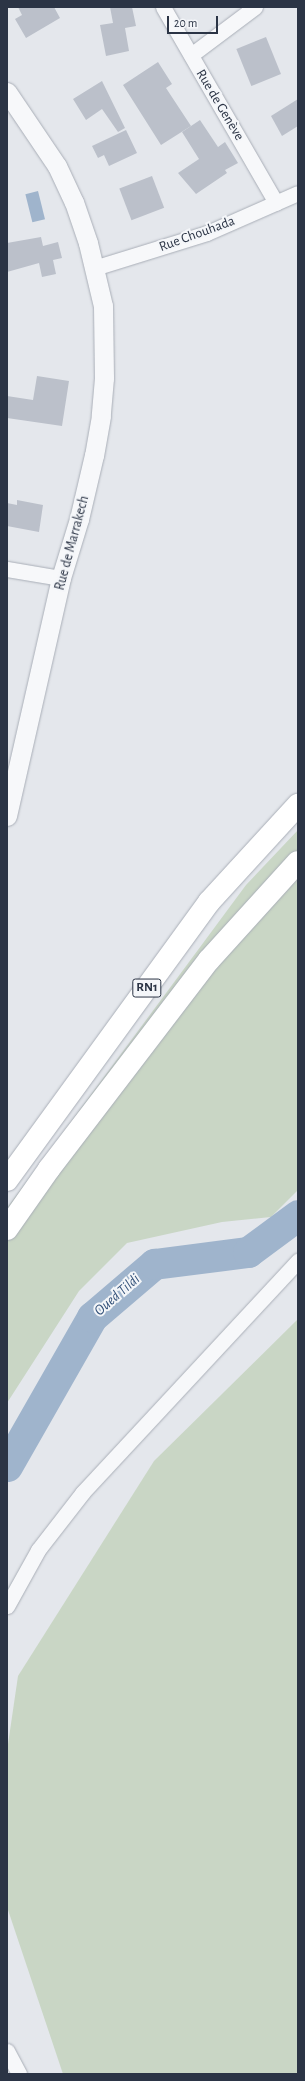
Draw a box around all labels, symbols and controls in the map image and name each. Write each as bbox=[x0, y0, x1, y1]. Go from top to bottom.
scale bar bbox=[169, 8, 220, 34]
text: 20 m bbox=[174, 17, 197, 29]
street label: Rue de Genève bbox=[192, 66, 248, 144]
street label: Rue Chouhada bbox=[157, 213, 237, 255]
street label: Rue de Marrakech bbox=[51, 494, 93, 592]
road number: RN1 bbox=[132, 977, 162, 999]
water label: Oued Tildi bbox=[90, 1270, 144, 1320]

